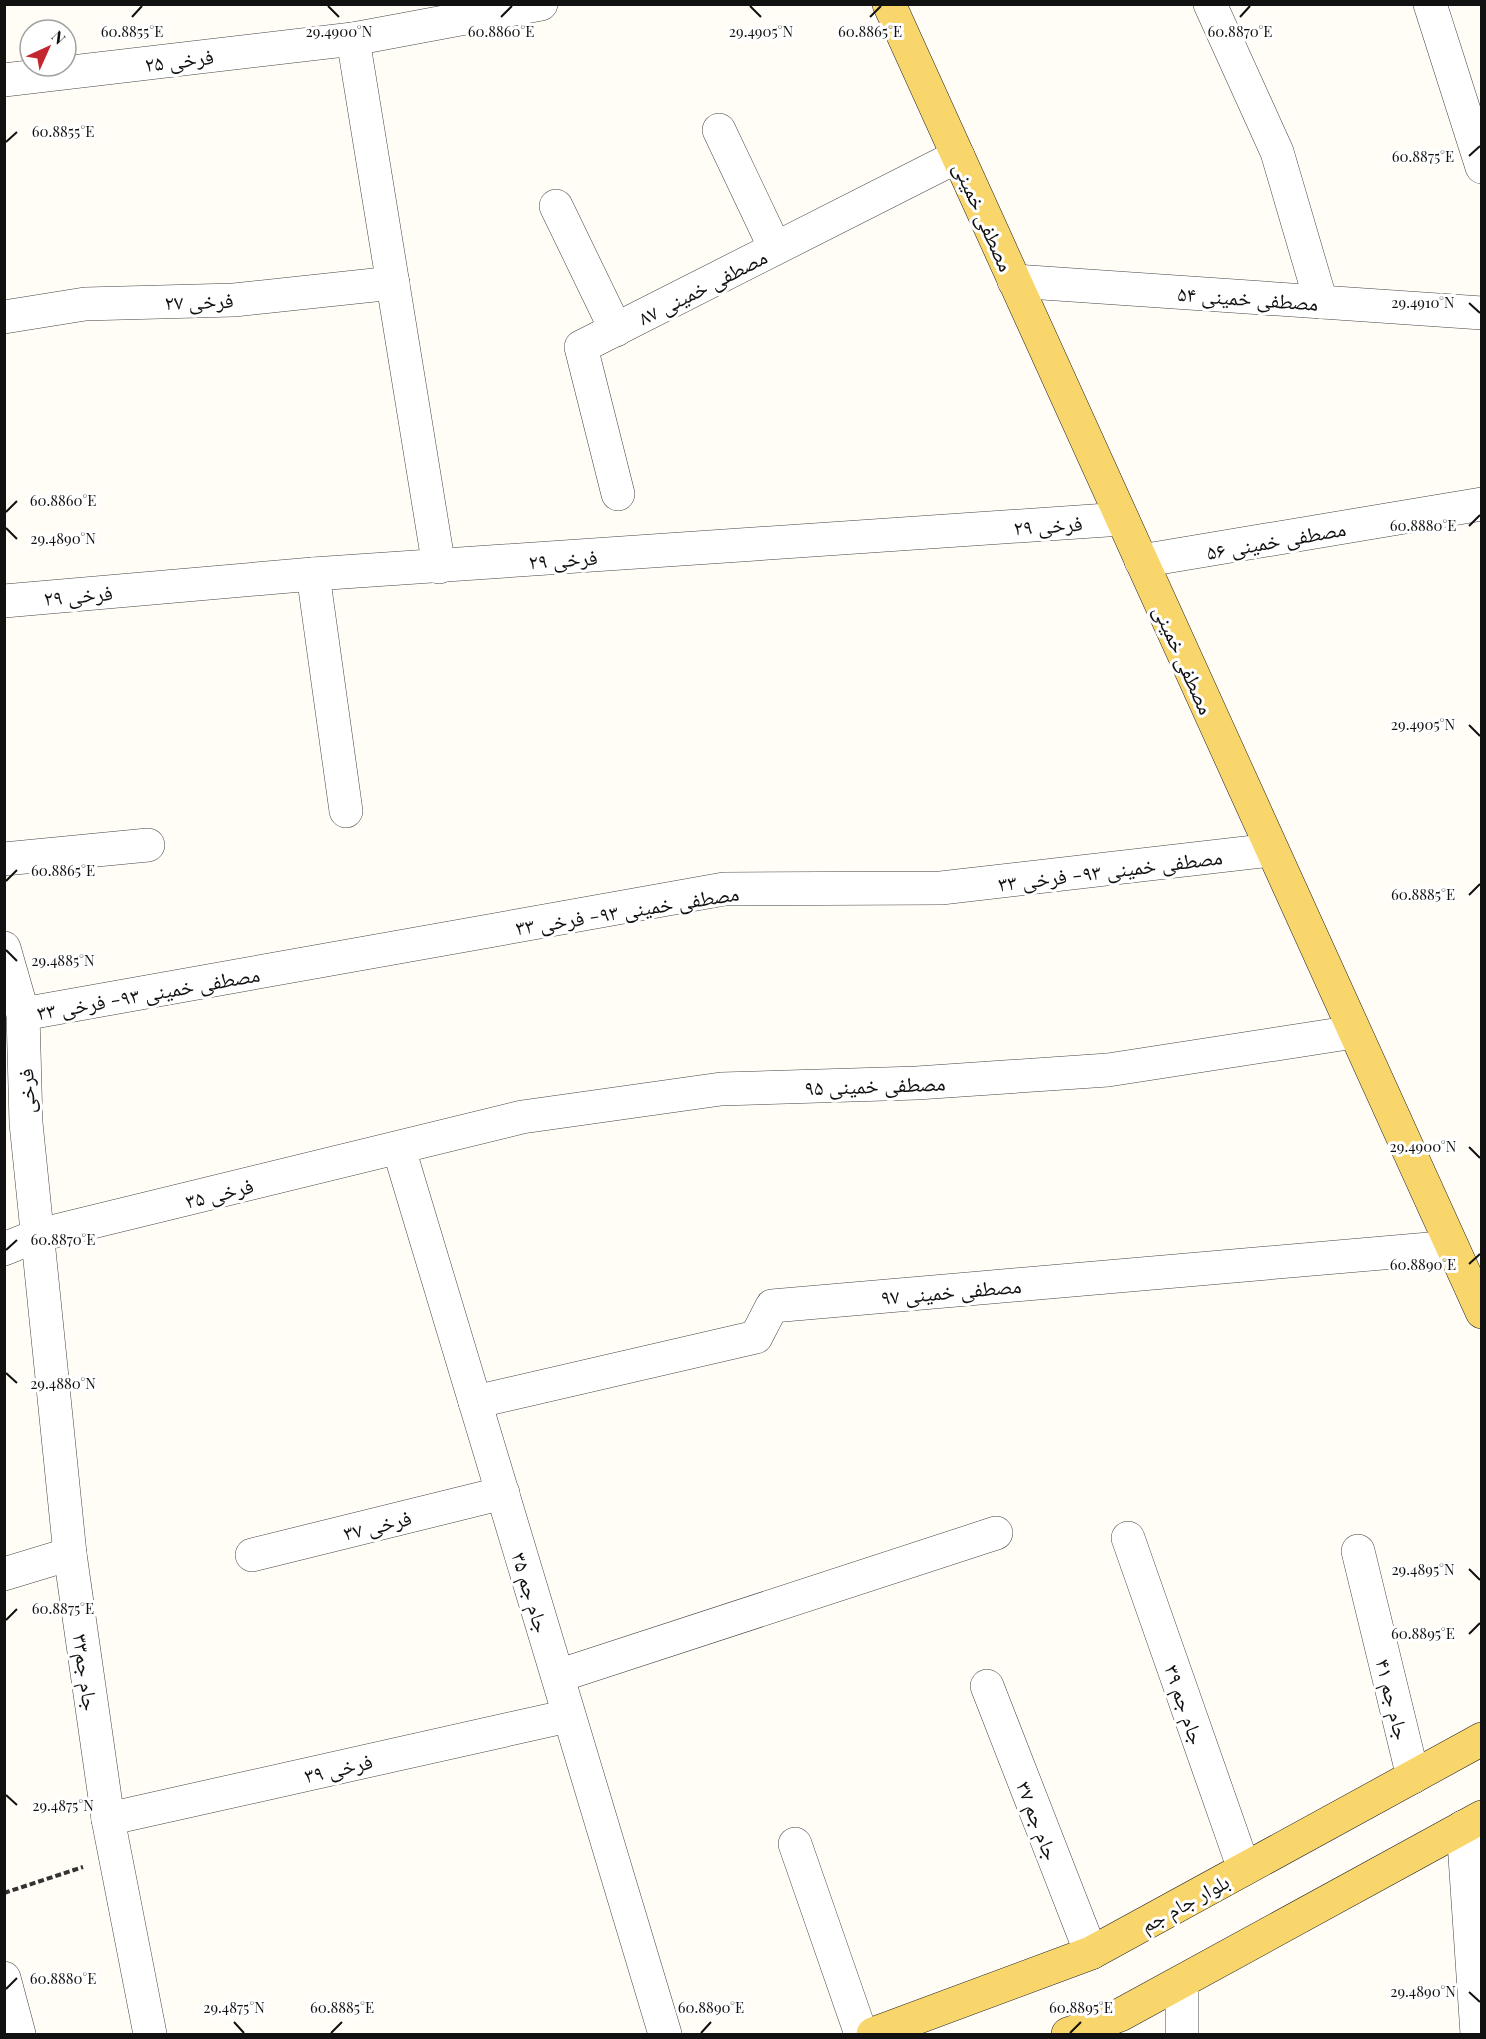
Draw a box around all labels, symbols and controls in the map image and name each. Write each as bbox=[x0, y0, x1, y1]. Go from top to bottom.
north arrow bbox=[18, 18, 78, 78]
text: 60.8855°E bbox=[101, 21, 163, 41]
text: 29.4900°N bbox=[306, 21, 373, 41]
text: 60.8860°E bbox=[468, 21, 534, 41]
text: 29.4905°N bbox=[729, 21, 794, 41]
text: 60.8865°E bbox=[838, 21, 902, 41]
text: 60.8870°E bbox=[1208, 21, 1272, 41]
text: N bbox=[47, 26, 71, 49]
street label: فرخی ۲۵ bbox=[143, 41, 215, 78]
text: 60.8855°E bbox=[32, 121, 94, 141]
text: 60.8875°E bbox=[1392, 146, 1454, 166]
street label: مصطفی خمینی bbox=[947, 157, 1022, 276]
street label: مصطفی خمینی ۸۷ bbox=[633, 241, 772, 331]
street label: مصطفی خمینی ۵۴ bbox=[1177, 278, 1319, 317]
street label: فرخی ۲۷ bbox=[164, 285, 234, 316]
text: 29.4910°N bbox=[1391, 292, 1455, 312]
text: 60.8860°E bbox=[30, 490, 96, 510]
street label: فرخی ۲۹ bbox=[1013, 508, 1084, 541]
street label: مصطفی خمینی ۵۶ bbox=[1204, 513, 1348, 566]
text: 60.8880°E bbox=[1390, 515, 1456, 535]
text: 29.4890°N bbox=[30, 528, 96, 548]
street label: فرخی ۲۹ bbox=[528, 542, 599, 575]
street label: فرخی ۲۹ bbox=[42, 577, 114, 612]
street label: مصطفی خمینی bbox=[1147, 600, 1222, 719]
text: 29.4905°N bbox=[1391, 714, 1456, 734]
street label: مصطفی خمینی ۹۳- فرخی ۳۳ bbox=[996, 841, 1224, 898]
text: 60.8865°E bbox=[31, 860, 95, 880]
street label: مصطفی خمینی ۹۳- فرخی ۳۳ bbox=[513, 877, 741, 941]
text: 60.8885°E bbox=[1391, 884, 1455, 904]
text: 29.4885°N bbox=[31, 950, 95, 970]
street label: مصطفی خمینی ۹۳- فرخی ۳۳ bbox=[34, 959, 262, 1026]
street label: فرخی bbox=[10, 1068, 41, 1114]
street label: مصطفی خمینی ۹۵ bbox=[804, 1068, 946, 1101]
text: 29.4900°N bbox=[1390, 1136, 1457, 1156]
street label: فرخی ۳۵ bbox=[182, 1170, 256, 1215]
text: 60.8870°E bbox=[31, 1229, 95, 1249]
text: 60.8890°E bbox=[1390, 1254, 1456, 1274]
street label: مصطفی خمینی ۹۷ bbox=[879, 1270, 1023, 1311]
text: 29.4880°N bbox=[30, 1373, 96, 1393]
street label: فرخی ۳۷ bbox=[340, 1502, 414, 1547]
street label: جام جم ۳۵ bbox=[505, 1548, 557, 1636]
text: 29.4895°N bbox=[1391, 1559, 1455, 1579]
text: 60.8875°E bbox=[32, 1598, 94, 1618]
text: 60.8895°E bbox=[1391, 1623, 1455, 1643]
street label: جام جم۳۳ bbox=[66, 1632, 106, 1713]
street label: جام جم ۴۱ bbox=[1368, 1655, 1418, 1743]
street label: جام جم ۳۹ bbox=[1157, 1660, 1213, 1748]
street label: فرخی ۳۹ bbox=[301, 1746, 375, 1789]
street label: جام جم ۳۷ bbox=[1009, 1776, 1067, 1864]
text: 29.4875°N bbox=[32, 1795, 94, 1815]
street label: بلوار جام جم bbox=[1134, 1866, 1234, 1940]
text: 60.8880°E bbox=[30, 1968, 96, 1988]
text: 29.4890°N bbox=[1390, 1981, 1456, 2001]
text: 29.4875°N bbox=[203, 1997, 265, 2017]
text: 60.8885°E bbox=[310, 1997, 374, 2017]
text: 60.8890°E bbox=[678, 1997, 744, 2017]
text: 60.8895°E bbox=[1049, 1997, 1113, 2017]

